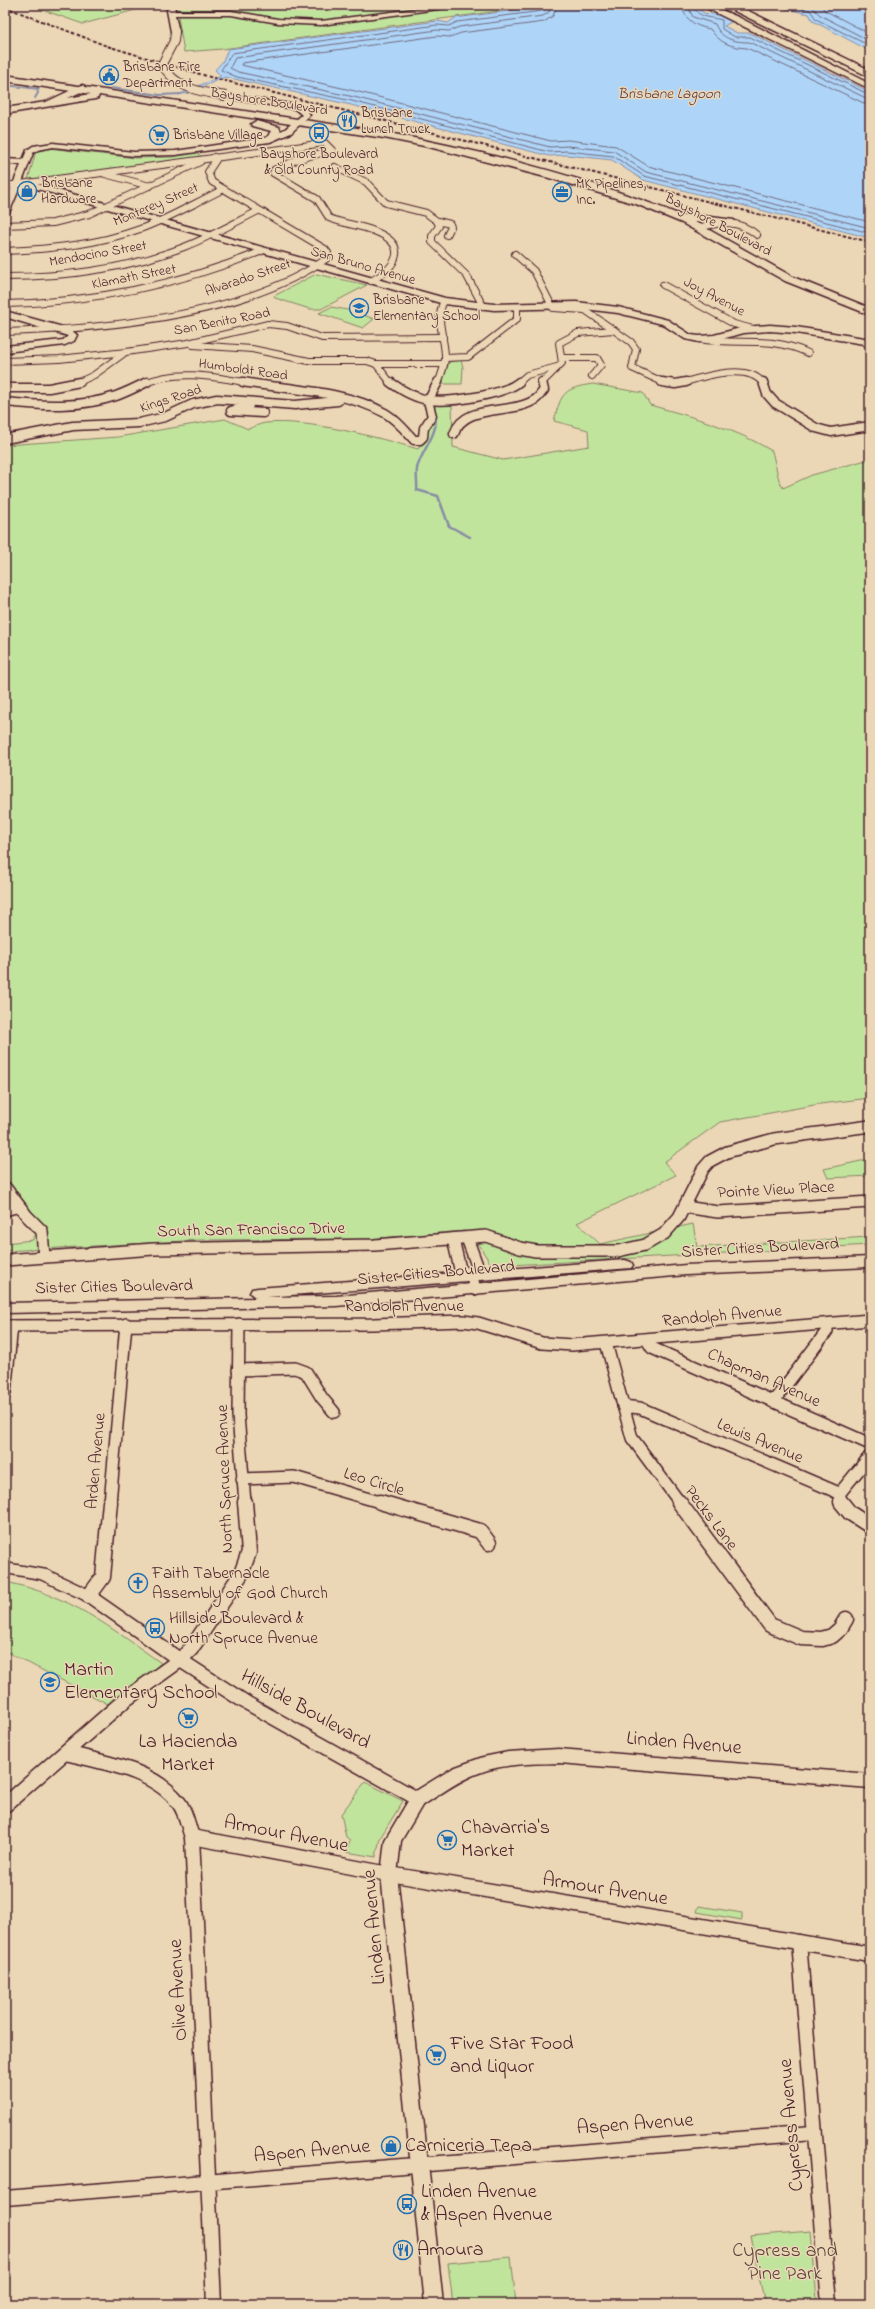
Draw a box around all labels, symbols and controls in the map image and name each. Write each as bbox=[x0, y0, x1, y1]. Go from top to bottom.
place label: Brisbane Fire Department bbox=[122, 57, 201, 94]
public building icon: Brisbane Fire Department bbox=[98, 64, 120, 86]
street label: Bayshore Boulevard bbox=[208, 82, 329, 123]
water label: Brisbane Lagoon bbox=[618, 83, 721, 106]
place label: Brisbane Lunch Truck bbox=[360, 103, 431, 140]
restaurant icon: Brisbane Lunch Truck bbox=[336, 110, 358, 132]
bus stop icon: Bayshore Boulevard & Old County Road bbox=[308, 122, 330, 144]
supermarket icon: Brisbane Village bbox=[148, 124, 170, 146]
place label: Brisbane Village bbox=[172, 125, 263, 147]
place label: Bayshore Boulevard & Old County Road bbox=[259, 144, 378, 182]
place label: Brisbane Hardware bbox=[40, 173, 97, 210]
place label: MK Pipelines, Inc. bbox=[576, 174, 646, 211]
street label: Monterey Street bbox=[110, 177, 203, 233]
shop icon: Brisbane Hardware bbox=[16, 180, 38, 202]
office icon: MK Pipelines, Inc. bbox=[551, 181, 573, 203]
street label: Bayshore Boulevard bbox=[659, 187, 775, 263]
street label: Mendocino Street bbox=[48, 235, 149, 273]
street label: San Bruno Avenue bbox=[308, 241, 419, 291]
street label: Alvarado Street bbox=[202, 253, 294, 303]
street label: Klamath Street bbox=[90, 259, 178, 295]
street label: Joy Avenue bbox=[679, 272, 749, 323]
place label: Brisbane Elementary School bbox=[372, 290, 480, 328]
school or university icon: Brisbane Elementary School bbox=[348, 297, 370, 319]
street label: San Benito Road bbox=[172, 302, 272, 342]
street label: Humboldt Road bbox=[197, 353, 289, 387]
street label: Kings Road bbox=[138, 379, 205, 420]
street label: Pointe View Place bbox=[717, 1174, 836, 1206]
street label: South San Francisco Drive bbox=[157, 1216, 346, 1244]
street label: Sister Cities Boulevard bbox=[680, 1231, 840, 1265]
street label: Sister Cities Boulevard bbox=[356, 1254, 516, 1292]
street label: Sister Cities Boulevard bbox=[35, 1273, 194, 1301]
street label: Randolph Avenue bbox=[344, 1294, 464, 1319]
street label: Randolph Avenue bbox=[661, 1298, 783, 1334]
street label: Chapman Avenue bbox=[703, 1342, 825, 1414]
street label: North Spruce Avenue bbox=[210, 1404, 240, 1554]
street label: Arden Avenue bbox=[79, 1412, 113, 1510]
street label: Lewis Avenue bbox=[713, 1412, 808, 1471]
street label: Leo Circle bbox=[340, 1461, 408, 1503]
street label: Pecks Lane bbox=[678, 1480, 744, 1556]
place label: Faith Tabernacle Assembly of God Church bbox=[151, 1561, 328, 1607]
church icon: Faith Tabernacle Assembly of God Church bbox=[127, 1572, 149, 1594]
place label: Hillside Boulevard & North Spruce Avenue bbox=[169, 1606, 318, 1651]
bus stop icon: Hillside Boulevard & North Spruce Avenue bbox=[144, 1617, 166, 1639]
place label: Martin Elementary School bbox=[64, 1656, 217, 1708]
street label: Hillside Boulevard bbox=[235, 1662, 375, 1758]
school or university icon: Martin Elementary School bbox=[39, 1671, 61, 1693]
supermarket icon: La Hacienda Market bbox=[177, 1707, 199, 1729]
street label: Linden Avenue bbox=[625, 1725, 743, 1763]
place label: La Hacienda Market bbox=[139, 1728, 237, 1780]
street label: Armour Avenue bbox=[221, 1809, 351, 1861]
place label: Chavarria's Market bbox=[461, 1814, 550, 1866]
supermarket icon: Chavarria's Market bbox=[436, 1829, 458, 1851]
street label: Armour Avenue bbox=[540, 1866, 670, 1914]
street label: Linden Avenue bbox=[356, 1868, 394, 1986]
street label: Olive Avenue bbox=[162, 1938, 196, 2042]
place label: Five Star Food and Liquor bbox=[449, 2030, 574, 2082]
supermarket icon: Five Star Food and Liquor bbox=[425, 2044, 447, 2066]
street label: Cypress Avenue bbox=[772, 2057, 812, 2193]
street label: Aspen Avenue bbox=[576, 2106, 694, 2144]
street label: Aspen Avenue bbox=[252, 2132, 372, 2172]
place label: Carniceria Tepa bbox=[405, 2132, 532, 2161]
shop icon: Carniceria Tepa bbox=[380, 2135, 402, 2157]
place label: Linden Avenue & Aspen Avenue bbox=[421, 2178, 552, 2230]
bus stop icon: Linden Avenue & Aspen Avenue bbox=[396, 2193, 418, 2215]
place label: Amoura bbox=[417, 2236, 484, 2265]
park label: Cypress and Pine Park bbox=[732, 2237, 838, 2289]
restaurant icon: Amoura bbox=[392, 2239, 414, 2261]

